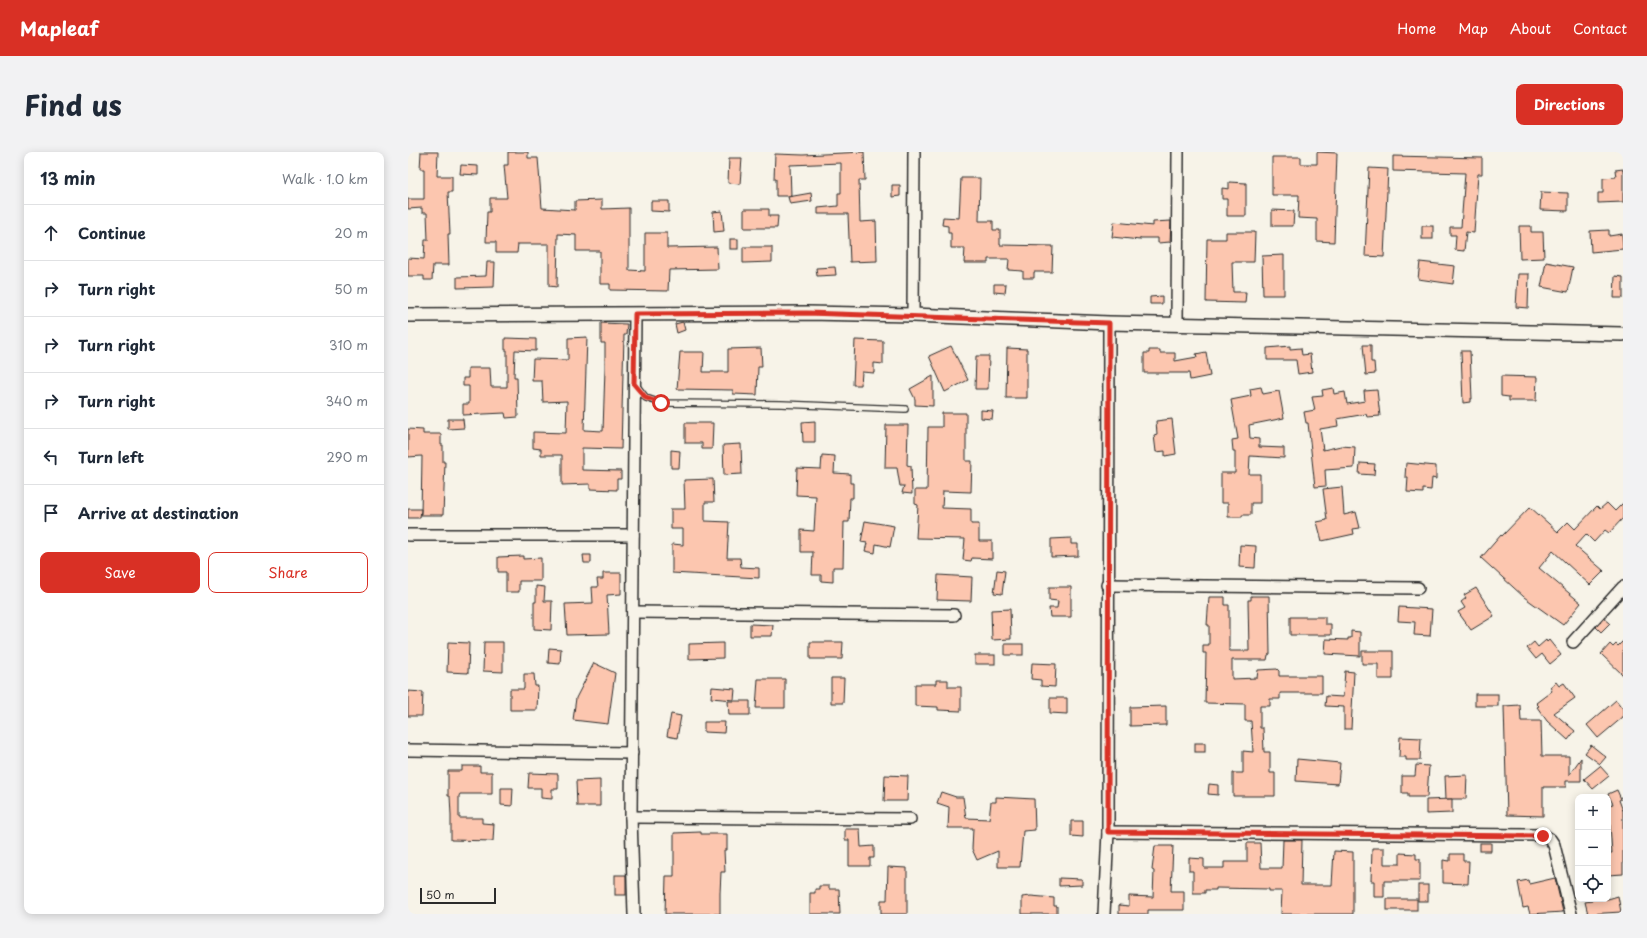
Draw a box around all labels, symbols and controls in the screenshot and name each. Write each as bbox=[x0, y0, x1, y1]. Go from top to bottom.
text: Mapleaf bbox=[20, 14, 98, 42]
text: Home bbox=[1397, 18, 1436, 39]
text: Map bbox=[1458, 18, 1488, 39]
text: About bbox=[1510, 18, 1551, 39]
text: Contact bbox=[1573, 18, 1627, 39]
text: Find us bbox=[24, 83, 122, 126]
button: Directions bbox=[1516, 84, 1623, 125]
text: 13 min bbox=[40, 165, 95, 191]
text: Walk · 1.0 km bbox=[282, 169, 368, 188]
text: Continue bbox=[78, 221, 146, 244]
icon: ahead bbox=[40, 222, 62, 244]
text: 20 m bbox=[334, 223, 368, 242]
text: Turn right bbox=[78, 277, 155, 300]
icon: right bbox=[40, 278, 62, 300]
text: 50 m bbox=[334, 279, 368, 298]
text: Turn right bbox=[78, 333, 155, 356]
icon: right bbox=[40, 334, 62, 356]
text: 310 m bbox=[329, 335, 368, 354]
text: Turn right bbox=[78, 389, 155, 412]
icon: right bbox=[40, 390, 62, 412]
text: 340 m bbox=[325, 391, 368, 410]
route start bbox=[652, 394, 670, 412]
text: Turn left bbox=[78, 445, 144, 468]
icon: left bbox=[40, 446, 62, 468]
text: 290 m bbox=[327, 447, 368, 466]
text: Arrive at destination bbox=[78, 501, 239, 524]
icon: arrive bbox=[40, 502, 62, 524]
button: Save bbox=[40, 552, 200, 593]
button: Share bbox=[208, 552, 368, 593]
map controls bbox=[1575, 794, 1611, 902]
button: + bbox=[1575, 794, 1611, 830]
route end bbox=[1534, 827, 1552, 845]
button: − bbox=[1575, 830, 1611, 866]
button: locate bbox=[1575, 866, 1611, 902]
scale bar bbox=[420, 886, 496, 905]
text: 50 m bbox=[426, 886, 455, 903]

